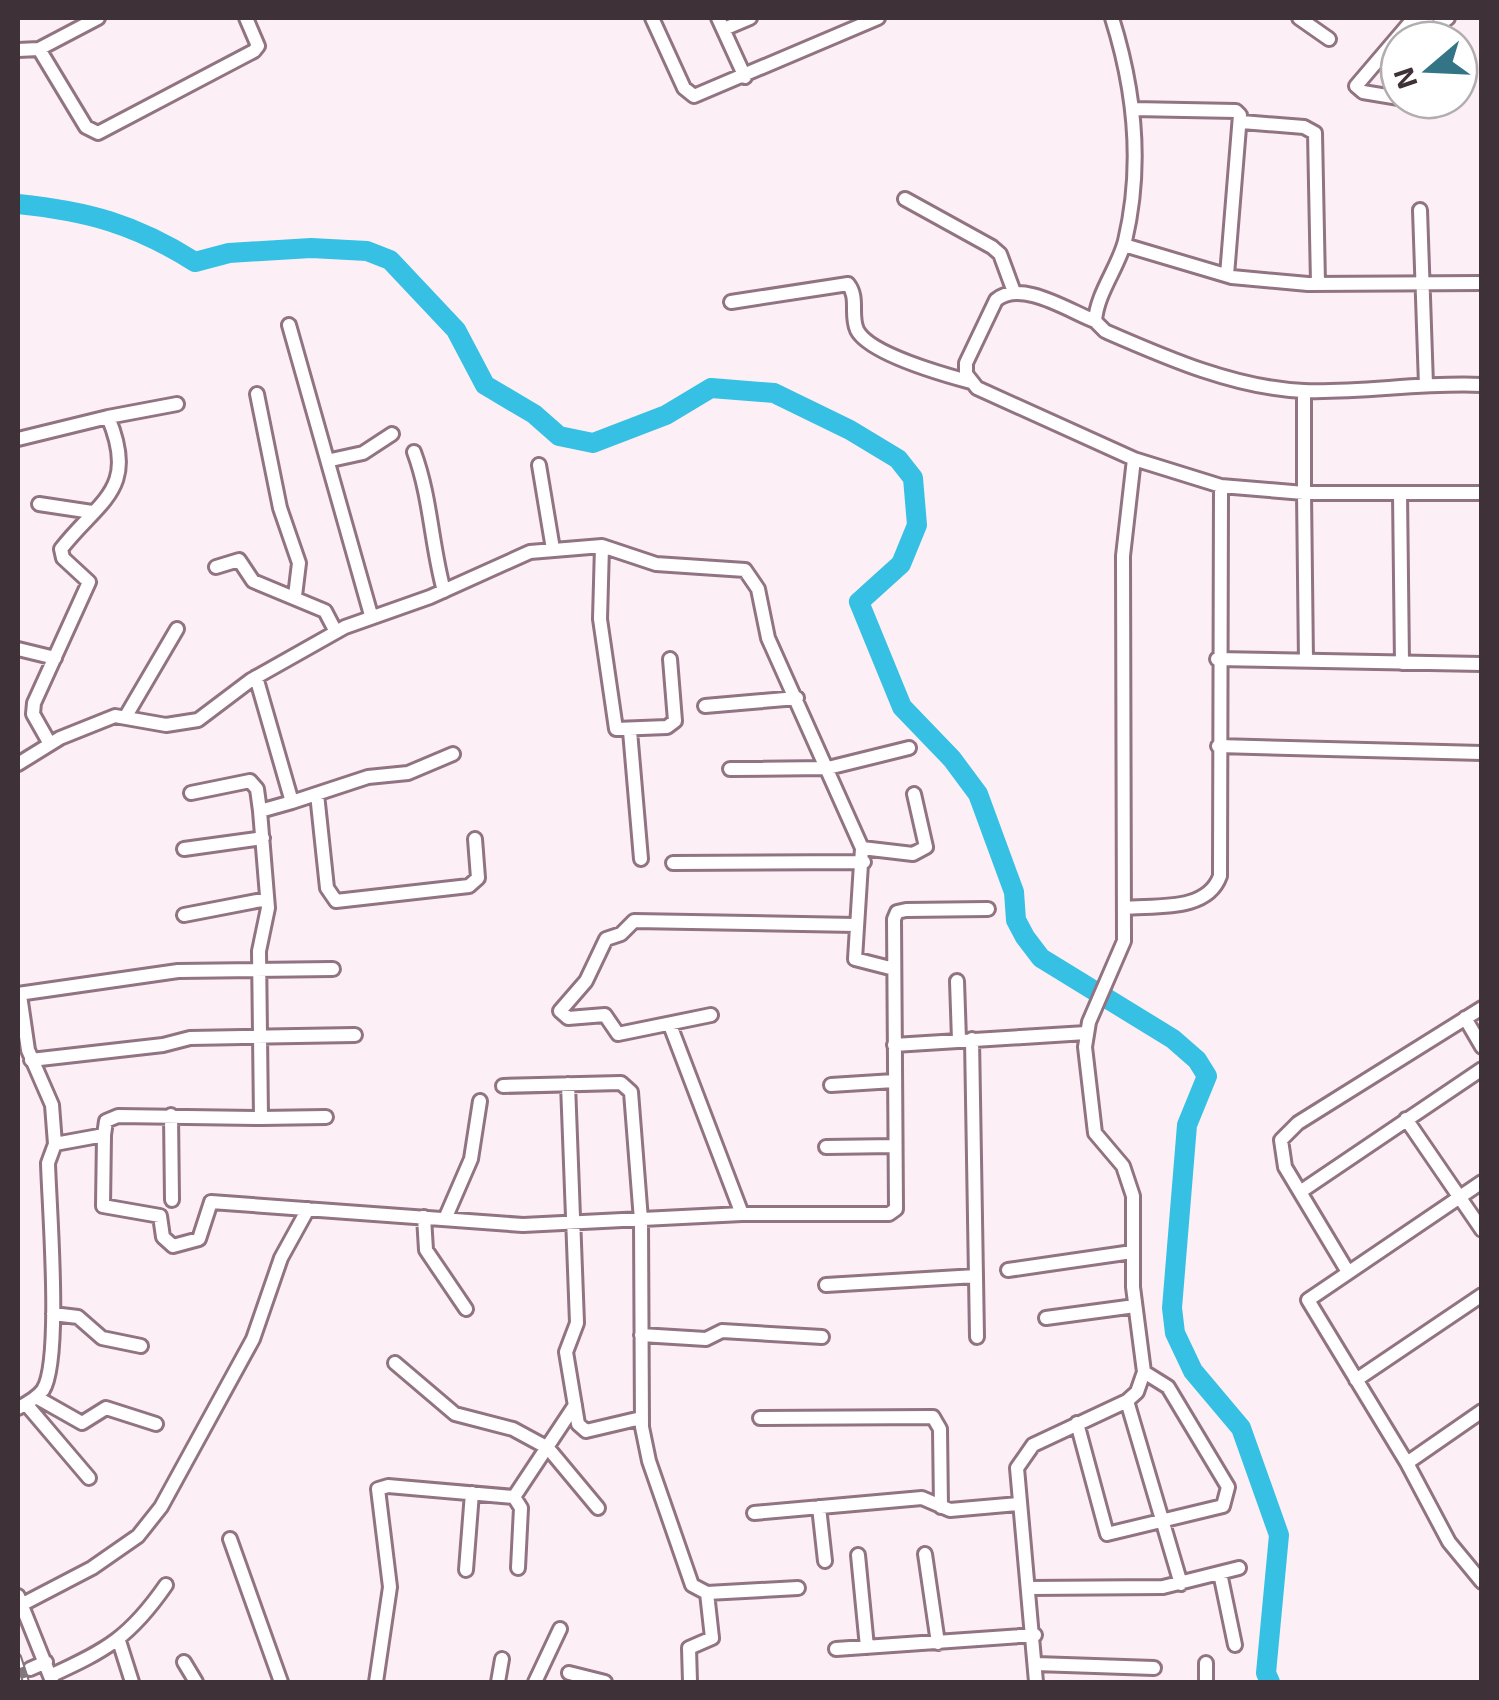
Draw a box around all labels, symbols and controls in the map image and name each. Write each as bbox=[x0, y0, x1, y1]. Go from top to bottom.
north arrow bbox=[1379, 20, 1479, 120]
text: N bbox=[1385, 63, 1424, 94]

